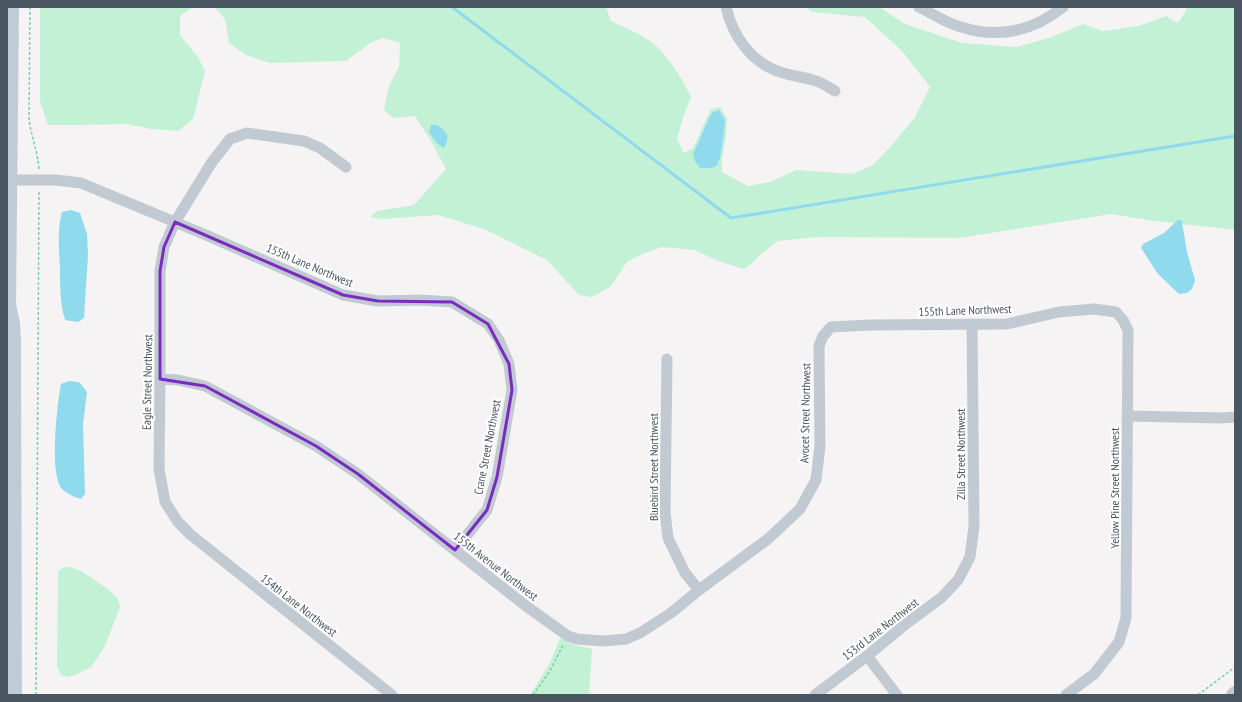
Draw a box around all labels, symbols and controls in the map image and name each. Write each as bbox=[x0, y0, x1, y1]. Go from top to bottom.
street label: 155th Lane Northwest bbox=[264, 240, 356, 290]
street label: 155th Lane Northwest bbox=[918, 301, 1012, 319]
street label: Eagle Street Northwest bbox=[139, 333, 155, 430]
street label: Avocet Street Northwest bbox=[797, 362, 813, 463]
street label: Crane Street Northwest bbox=[470, 397, 504, 496]
street label: Zilla Street Northwest bbox=[953, 408, 968, 500]
street label: Bluebird Street Northwest bbox=[646, 412, 661, 521]
street label: Yellow Pine Street Northwest bbox=[1107, 427, 1122, 548]
street label: 155th Avenue Northwest bbox=[451, 528, 542, 604]
street label: 154th Lane Northwest bbox=[258, 571, 341, 640]
street label: 153rd Lane Northwest bbox=[839, 594, 922, 663]

